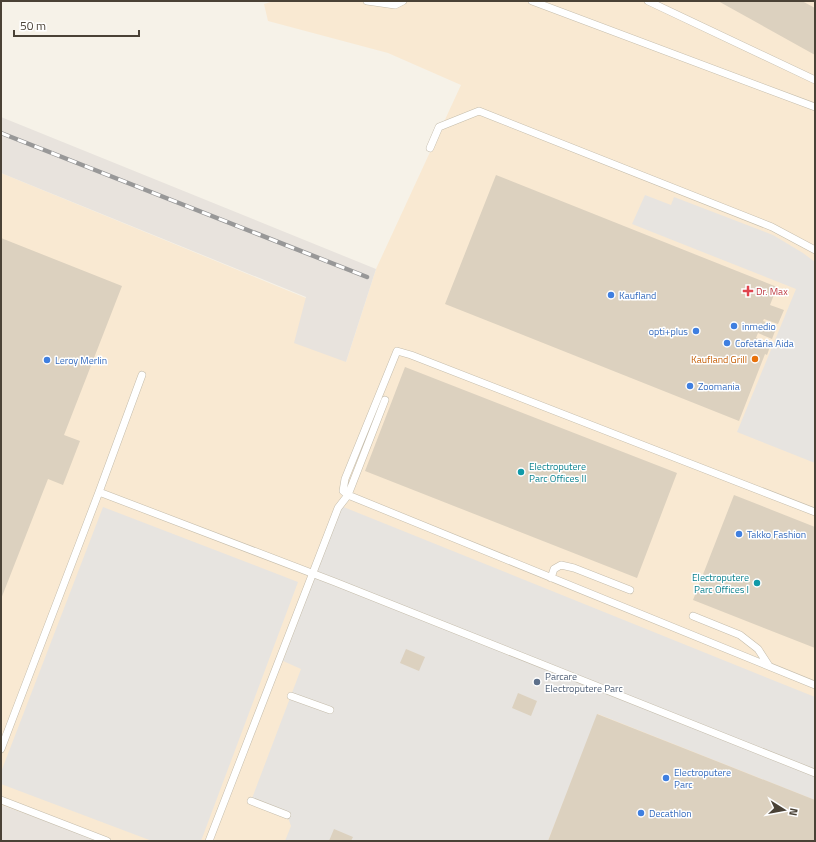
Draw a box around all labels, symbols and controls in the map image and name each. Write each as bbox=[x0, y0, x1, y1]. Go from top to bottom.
scale bar bbox=[14, 12, 139, 38]
text: 50 m bbox=[20, 16, 46, 35]
place label: Dr. Max bbox=[756, 284, 788, 299]
marker: Dr. Max bbox=[743, 286, 753, 296]
place label: Kaufland bbox=[619, 288, 656, 303]
marker: Kaufland bbox=[606, 290, 616, 300]
place label: inmedio bbox=[742, 319, 776, 334]
marker: inmedio bbox=[729, 321, 739, 331]
place label: opti+plus bbox=[649, 324, 688, 339]
marker: opti+plus bbox=[691, 326, 701, 336]
place label: Cofetăria Aida bbox=[735, 336, 794, 351]
marker: Cofetăria Aida bbox=[722, 338, 732, 348]
place label: Kaufland Grill bbox=[691, 352, 747, 367]
place label: Leroy Merlin bbox=[55, 353, 107, 368]
marker: Kaufland Grill bbox=[750, 354, 760, 364]
marker: Leroy Merlin bbox=[42, 355, 52, 365]
place label: Zoomania bbox=[698, 379, 740, 394]
marker: Zoomania bbox=[685, 381, 695, 391]
place label: Electroputere Parc Offices II bbox=[529, 459, 586, 486]
marker: Electroputere Parc Offices II bbox=[516, 467, 526, 477]
place label: Takko Fashion bbox=[747, 527, 806, 542]
marker: Takko Fashion bbox=[734, 529, 744, 539]
place label: Electroputere Parc Offices I bbox=[692, 570, 749, 597]
marker: Electroputere Parc Offices I bbox=[752, 578, 762, 588]
place label: Parcare Electroputere Parc bbox=[545, 669, 623, 696]
marker: Parcare Electroputere Parc bbox=[532, 677, 542, 687]
place label: Electroputere Parc bbox=[674, 765, 731, 792]
marker: Electroputere Parc bbox=[661, 773, 671, 783]
north arrow bbox=[764, 790, 804, 830]
place label: Decathlon bbox=[649, 806, 692, 821]
text: N bbox=[785, 807, 802, 817]
marker: Decathlon bbox=[636, 808, 646, 818]

